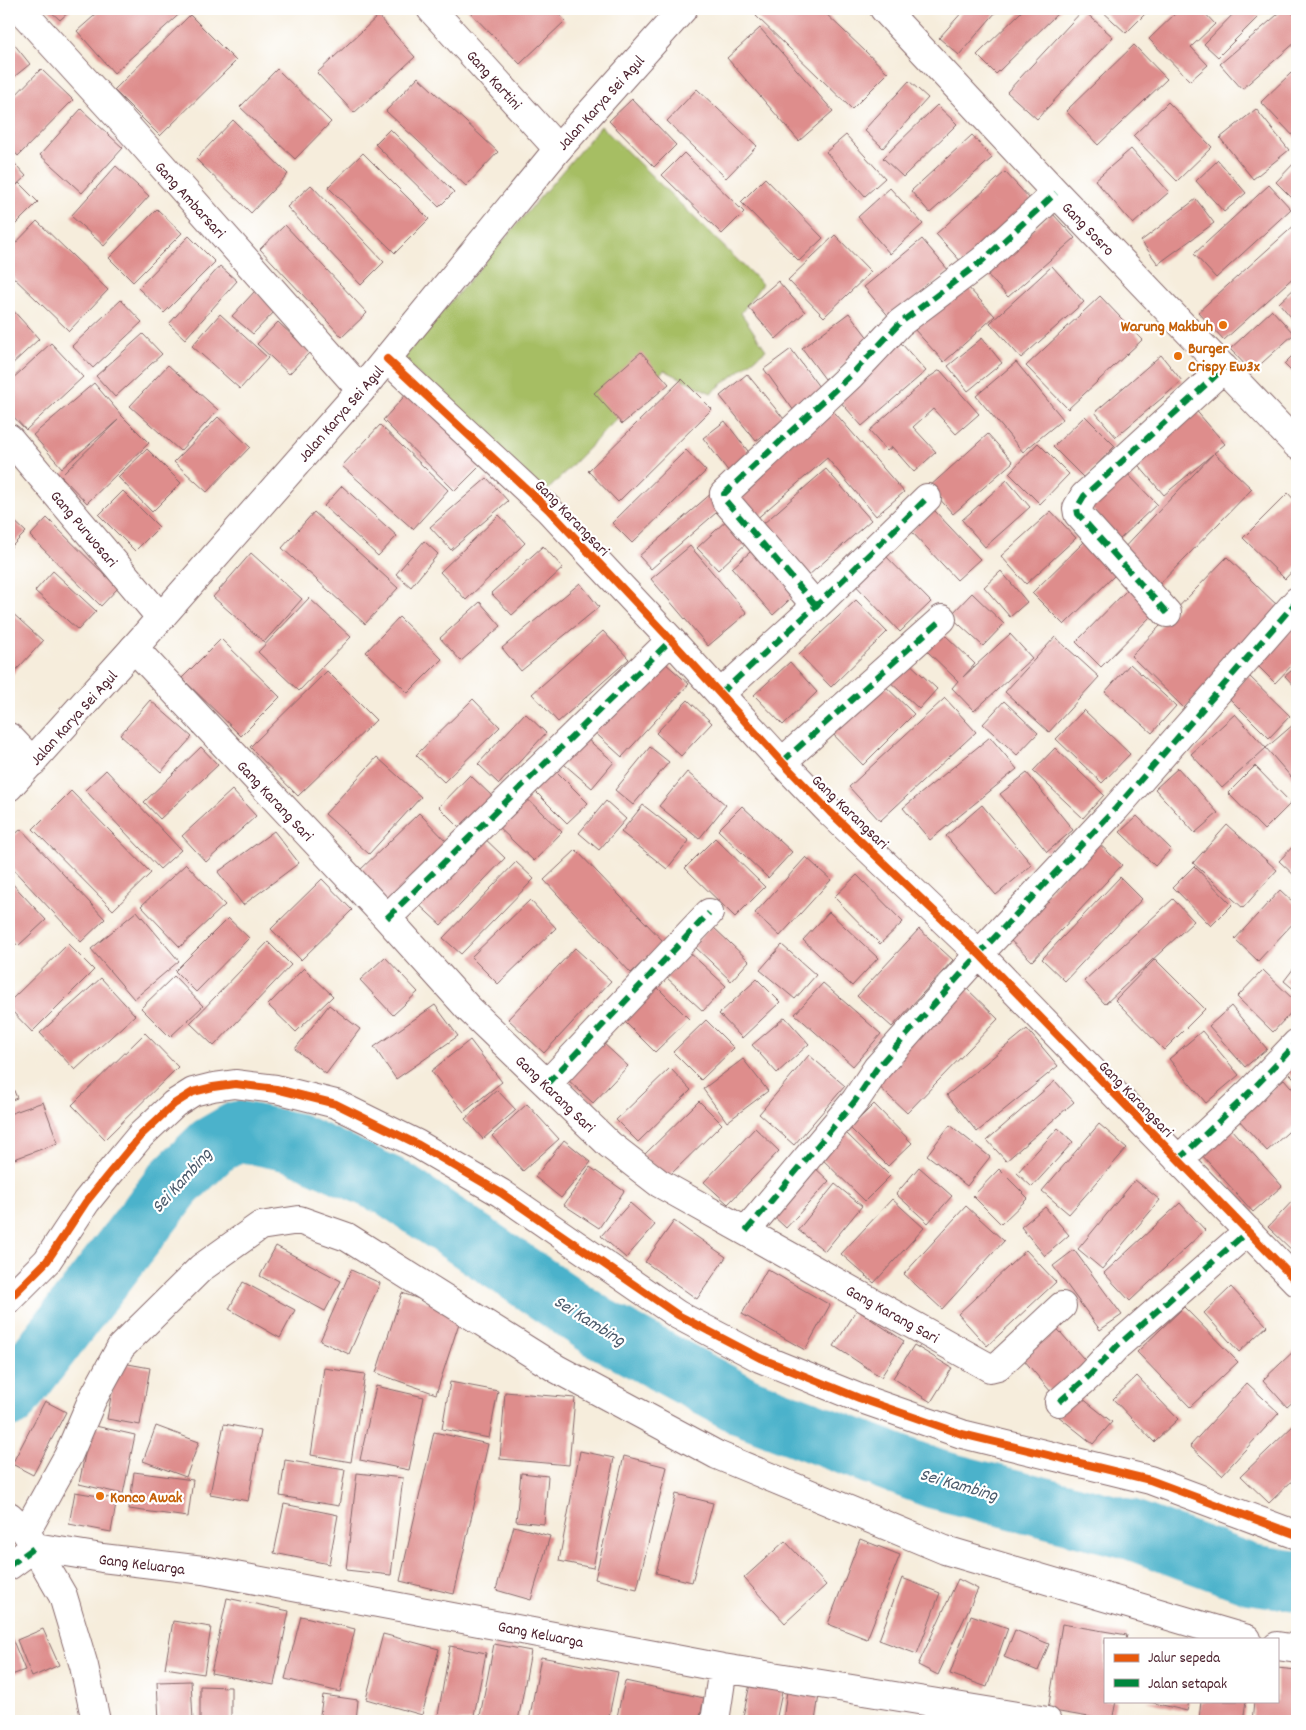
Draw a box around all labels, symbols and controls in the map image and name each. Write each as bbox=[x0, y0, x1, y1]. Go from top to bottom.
street label: Gang Kartini bbox=[460, 46, 526, 116]
street label: Jalan Karya Sei Agul bbox=[553, 51, 651, 156]
street label: Gang Ambarsari bbox=[148, 157, 230, 244]
street label: Gang Sosro bbox=[1055, 197, 1119, 262]
place label: Warung Makbuh bbox=[1121, 316, 1213, 339]
marker: Warung Makbuh bbox=[1217, 319, 1229, 331]
place label: Burger Crispy Ew3x bbox=[1188, 338, 1260, 379]
marker: Burger Crispy Ew3x bbox=[1172, 350, 1184, 362]
street label: Jalan Karya Sei Agul bbox=[293, 361, 390, 468]
street label: Gang Karangsari bbox=[528, 475, 614, 563]
street label: Gang Purwosari bbox=[44, 486, 122, 573]
street label: Jalan Karya Sei Agul bbox=[26, 666, 124, 771]
street label: Gang Karang Sari bbox=[230, 756, 318, 847]
street label: Gang Karangsari bbox=[805, 770, 893, 856]
street label: Gang Karang Sari bbox=[509, 1051, 600, 1139]
street label: Gang Karangsari bbox=[1092, 1056, 1178, 1144]
water label: Sei Kambing bbox=[147, 1143, 220, 1220]
street label: Gang Karang Sari bbox=[841, 1280, 943, 1350]
water label: Sei Kambing bbox=[548, 1290, 630, 1354]
water label: Sei Kambing bbox=[917, 1463, 1001, 1510]
place label: Konco Awak bbox=[110, 1487, 183, 1510]
marker: Konco Awak bbox=[94, 1490, 106, 1502]
street label: Gang Keluarga bbox=[97, 1549, 187, 1582]
street label: Gang Keluarga bbox=[496, 1616, 586, 1655]
legend bbox=[1104, 1638, 1278, 1702]
text: Jalur sepeda bbox=[1148, 1648, 1221, 1670]
text: Jalan setapak bbox=[1148, 1674, 1227, 1696]

